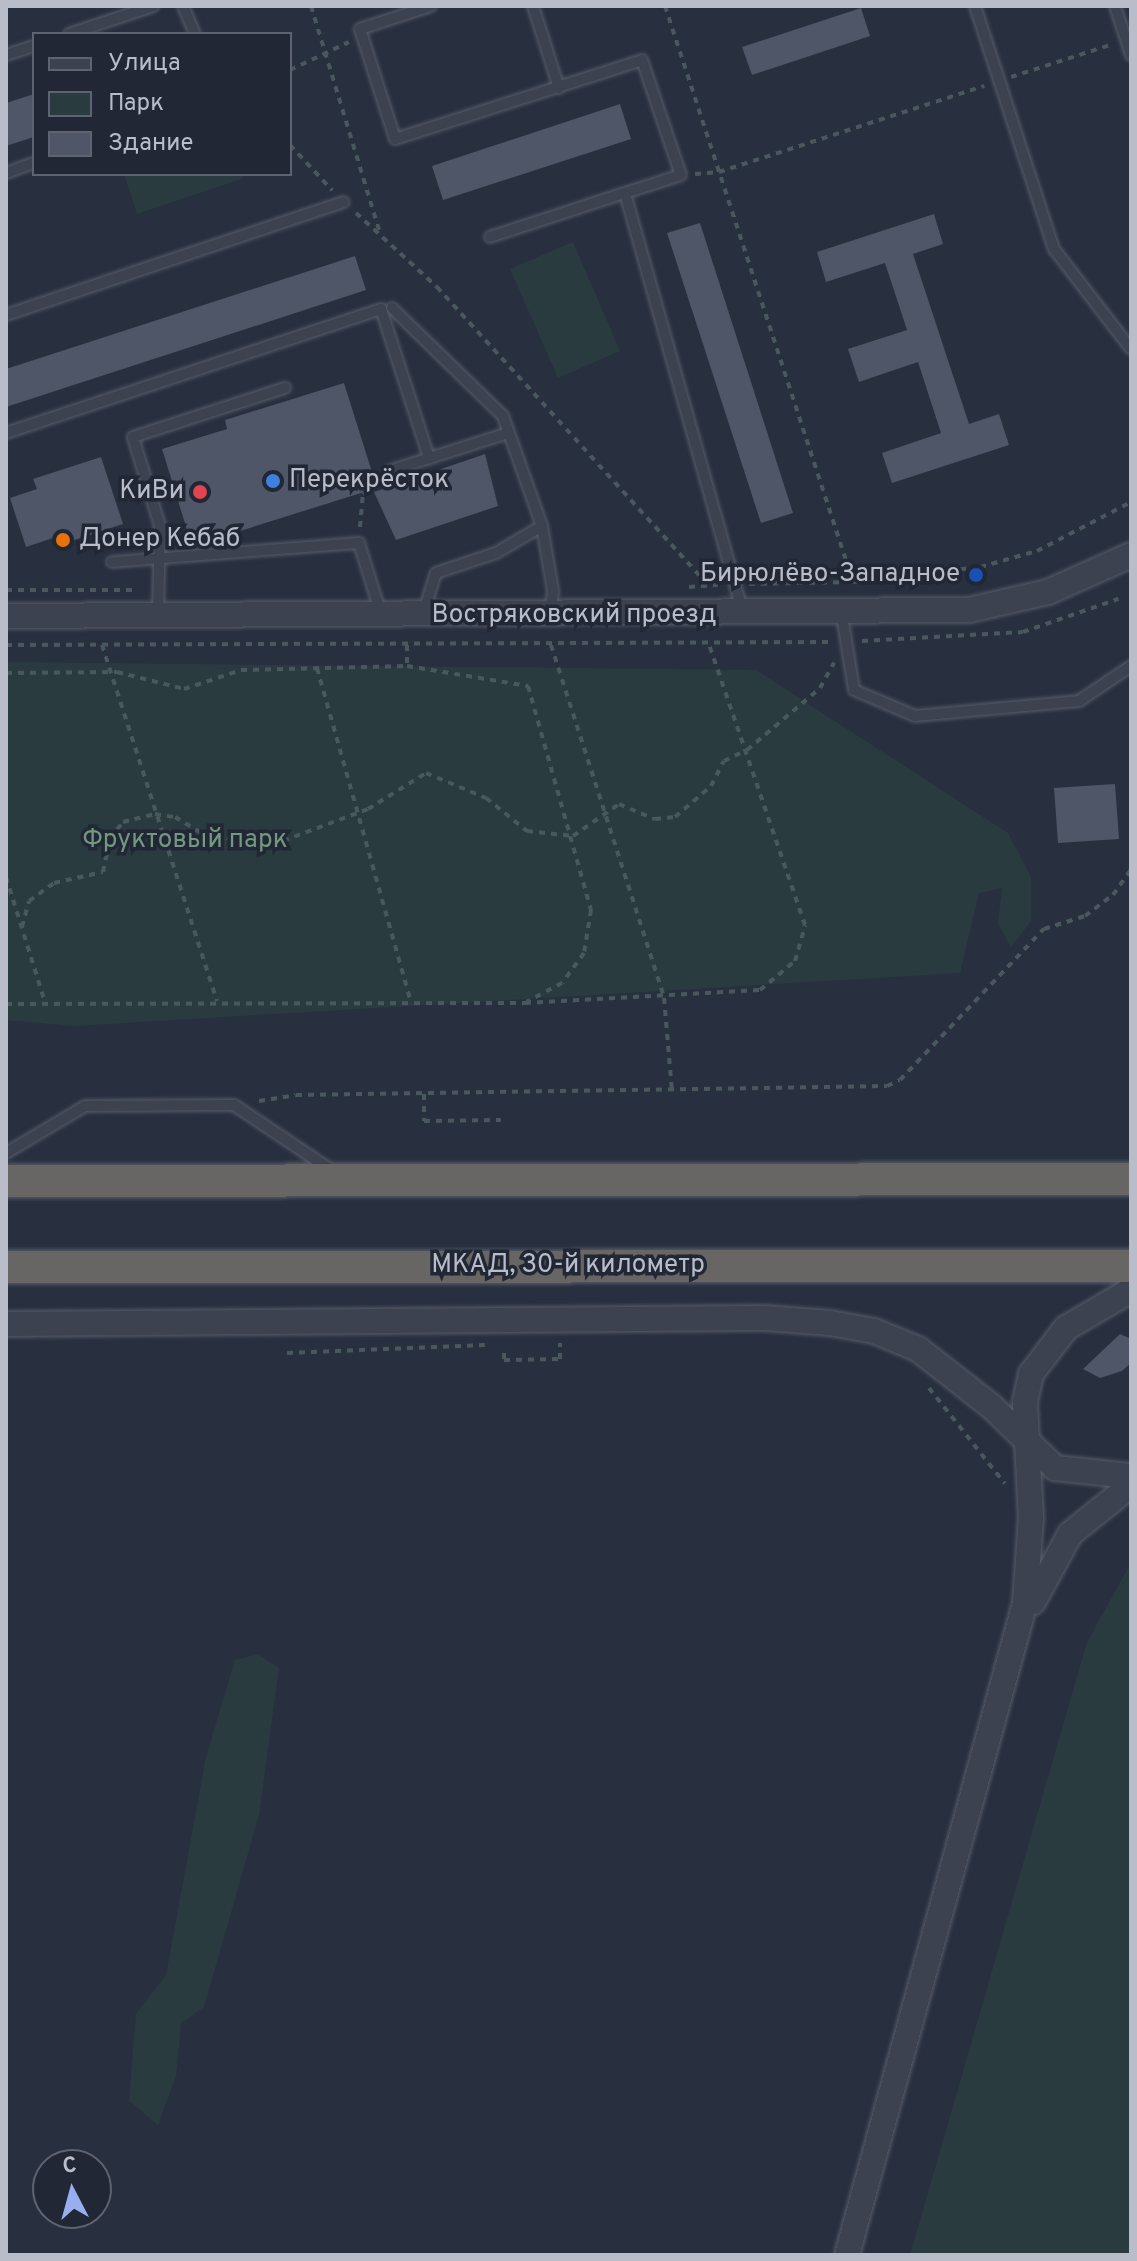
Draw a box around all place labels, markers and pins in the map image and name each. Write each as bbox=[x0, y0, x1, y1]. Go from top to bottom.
place label: Перекрёсток bbox=[289, 465, 449, 497]
marker: Перекрёсток bbox=[264, 472, 282, 490]
place label: КиВи bbox=[119, 476, 184, 508]
marker: КиВи bbox=[191, 483, 209, 501]
place label: Донер Кебаб bbox=[79, 524, 240, 556]
marker: Донер Кебаб bbox=[54, 531, 72, 549]
place label: Бирюлёво-Западное bbox=[700, 559, 960, 591]
marker: Бирюлёво-Западное bbox=[967, 566, 985, 584]

